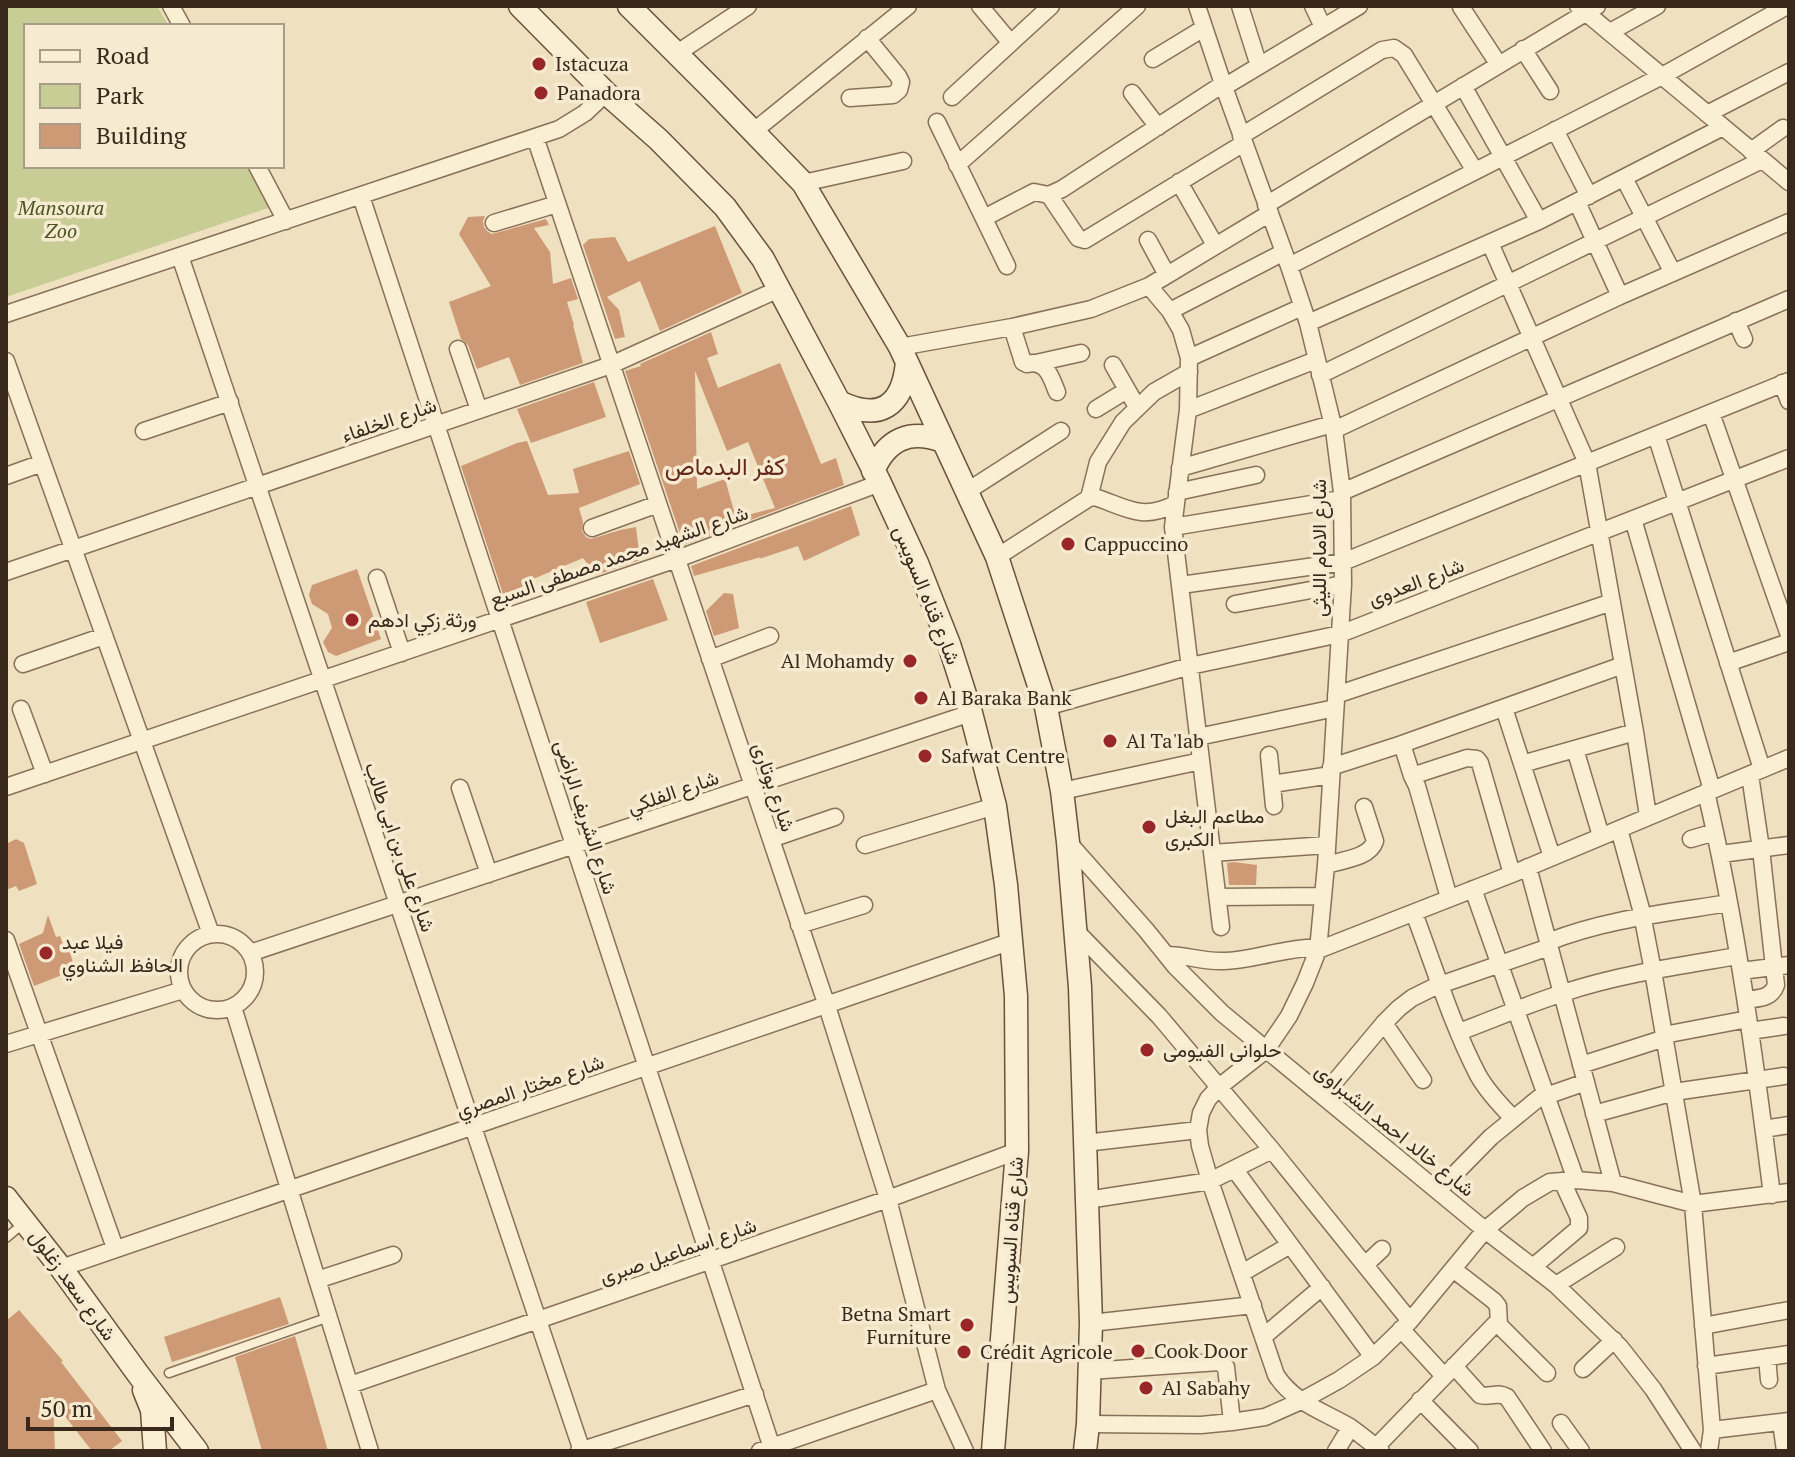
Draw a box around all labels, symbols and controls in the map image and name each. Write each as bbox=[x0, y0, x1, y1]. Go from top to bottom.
legend bbox=[24, 24, 284, 168]
text: Road bbox=[96, 39, 150, 71]
place label: Istacuza bbox=[555, 50, 629, 77]
marker: Istacuza bbox=[530, 55, 548, 73]
text: Park bbox=[96, 79, 145, 111]
place label: Panadora bbox=[557, 79, 641, 106]
marker: Panadora bbox=[532, 84, 550, 102]
text: Building bbox=[96, 119, 187, 151]
park label: Mansoura Zoo bbox=[17, 194, 104, 244]
street label: شارع الخلفاء bbox=[338, 391, 440, 449]
district label: كفر البدماص bbox=[665, 450, 785, 482]
street label: شارع الامام الليثى bbox=[1305, 479, 1333, 617]
street label: شارع الشهيد محمد مصطفى السبع bbox=[486, 499, 752, 613]
street label: شارع قناه السويس bbox=[886, 521, 968, 669]
place label: Cappuccino bbox=[1084, 530, 1188, 557]
marker: Cappuccino bbox=[1059, 535, 1077, 553]
street label: شارع العدوى bbox=[1364, 551, 1468, 613]
place label: ورثة زكي ادهم bbox=[368, 606, 477, 637]
marker: ورثة زكي ادهم bbox=[343, 611, 361, 629]
place label: Al Mohamdy bbox=[781, 647, 895, 674]
marker: Al Mohamdy bbox=[901, 652, 919, 670]
place label: Al Baraka Bank bbox=[937, 684, 1072, 711]
marker: Al Baraka Bank bbox=[912, 689, 930, 707]
place label: Al Ta'lab bbox=[1126, 727, 1204, 754]
marker: Al Ta'lab bbox=[1101, 732, 1119, 750]
street label: شارع الشريف الراضى bbox=[548, 736, 624, 898]
street label: شارع بوتارى bbox=[746, 739, 802, 835]
place label: Safwat Centre bbox=[941, 742, 1065, 769]
marker: Safwat Centre bbox=[916, 747, 934, 765]
street label: شارع على بن ابى طالب bbox=[358, 758, 442, 936]
street label: شارع الفلكي bbox=[624, 763, 723, 824]
place label: مطاعم البغل الكبرى bbox=[1165, 802, 1265, 852]
marker: مطاعم البغل الكبرى bbox=[1140, 818, 1158, 836]
place label: فيلا عبد الحافظ الشناوي bbox=[62, 928, 183, 982]
marker: فيلا عبد الحافظ الشناوي bbox=[37, 944, 55, 962]
place label: حلوانى الفيومى bbox=[1163, 1036, 1281, 1063]
marker: حلوانى الفيومى bbox=[1138, 1041, 1156, 1059]
street label: شارع مختار المصري bbox=[452, 1048, 609, 1127]
street label: شارع خالد احمد الشبراوى bbox=[1309, 1057, 1481, 1203]
street label: شارع قناه السويس bbox=[992, 1155, 1030, 1305]
street label: شارع اسماعيل صبرى bbox=[596, 1211, 760, 1291]
street label: شارع سعد زغلول bbox=[23, 1224, 123, 1346]
place label: Betna Smart Furniture bbox=[841, 1300, 952, 1350]
marker: Betna Smart Furniture bbox=[958, 1316, 976, 1334]
place label: Cook Door bbox=[1154, 1337, 1248, 1364]
place label: Crédit Agricole bbox=[980, 1338, 1113, 1365]
marker: Cook Door bbox=[1129, 1342, 1147, 1360]
marker: Crédit Agricole bbox=[955, 1343, 973, 1361]
place label: Al Sabahy bbox=[1162, 1374, 1251, 1401]
marker: Al Sabahy bbox=[1137, 1379, 1155, 1397]
scale bar bbox=[28, 1381, 172, 1431]
text: 50 m bbox=[40, 1392, 92, 1424]

